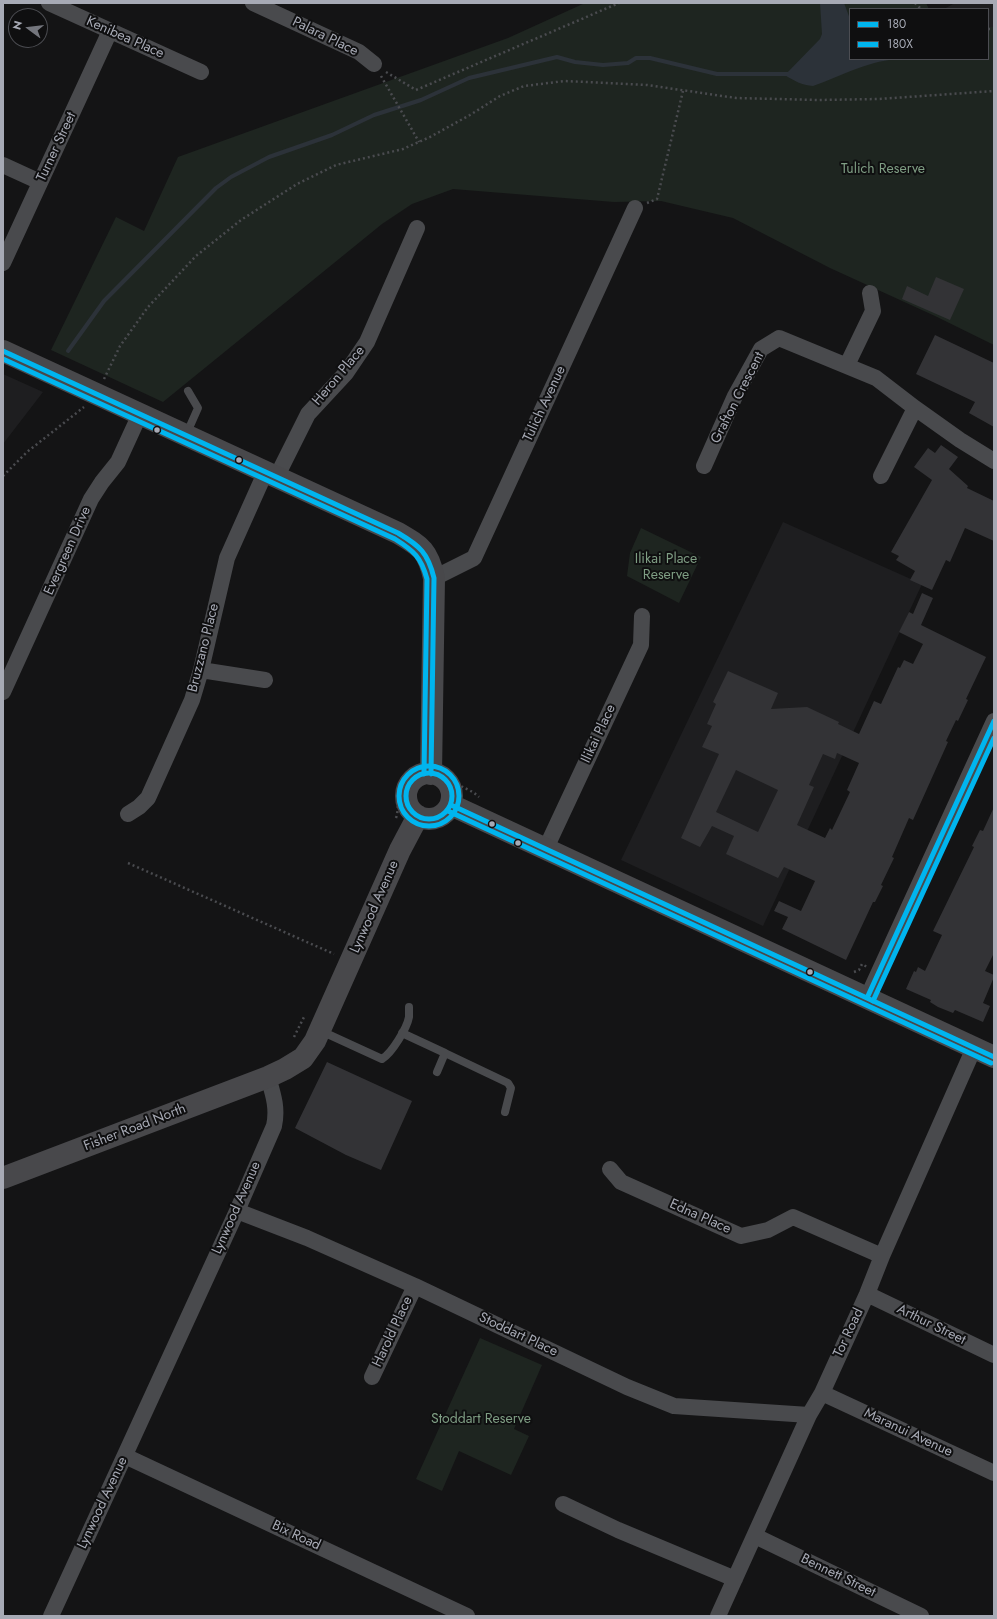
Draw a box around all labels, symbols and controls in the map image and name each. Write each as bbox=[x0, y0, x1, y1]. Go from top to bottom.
north arrow bbox=[8, 8, 48, 48]
legend bbox=[849, 8, 989, 60]
street label: Kenibea Place bbox=[84, 13, 166, 63]
street label: Palara Place bbox=[289, 14, 361, 60]
text: 180 bbox=[887, 15, 906, 33]
text: N bbox=[9, 19, 26, 31]
text: 180X bbox=[887, 35, 913, 53]
street label: Turner Street bbox=[34, 110, 80, 184]
park label: Tulich Reserve bbox=[841, 162, 925, 178]
street label: Heron Place bbox=[309, 343, 369, 409]
street label: Grafton Crescent bbox=[708, 349, 768, 447]
street label: Tulich Avenue bbox=[520, 364, 570, 444]
unlabelled marker bbox=[152, 425, 162, 435]
unlabelled marker bbox=[234, 455, 244, 465]
street label: Evergreen Drive bbox=[41, 504, 95, 598]
park label: Ilikai Place Reserve bbox=[635, 552, 697, 584]
street label: Bruzzano Place bbox=[185, 602, 223, 694]
street label: Ilikai Place bbox=[578, 702, 620, 766]
unlabelled marker bbox=[487, 819, 497, 829]
unlabelled marker bbox=[513, 838, 523, 848]
street label: Lynwood Avenue bbox=[347, 858, 403, 956]
unlabelled marker bbox=[805, 967, 815, 977]
street label: Fisher Road North bbox=[81, 1101, 189, 1155]
street label: Lynwood Avenue bbox=[209, 1159, 265, 1257]
street label: Edna Place bbox=[667, 1196, 733, 1238]
street label: Harold Place bbox=[369, 1294, 417, 1370]
street label: Arthur Street bbox=[894, 1301, 968, 1349]
street label: Tor Road bbox=[830, 1306, 868, 1360]
street label: Stoddart Place bbox=[476, 1309, 560, 1361]
street label: Maranui Avenue bbox=[861, 1405, 955, 1461]
park label: Stoddart Reserve bbox=[431, 1412, 531, 1428]
street label: Lynwood Avenue bbox=[74, 1454, 132, 1552]
street label: Bix Road bbox=[269, 1517, 323, 1555]
street label: Bennett Street bbox=[798, 1551, 878, 1601]

